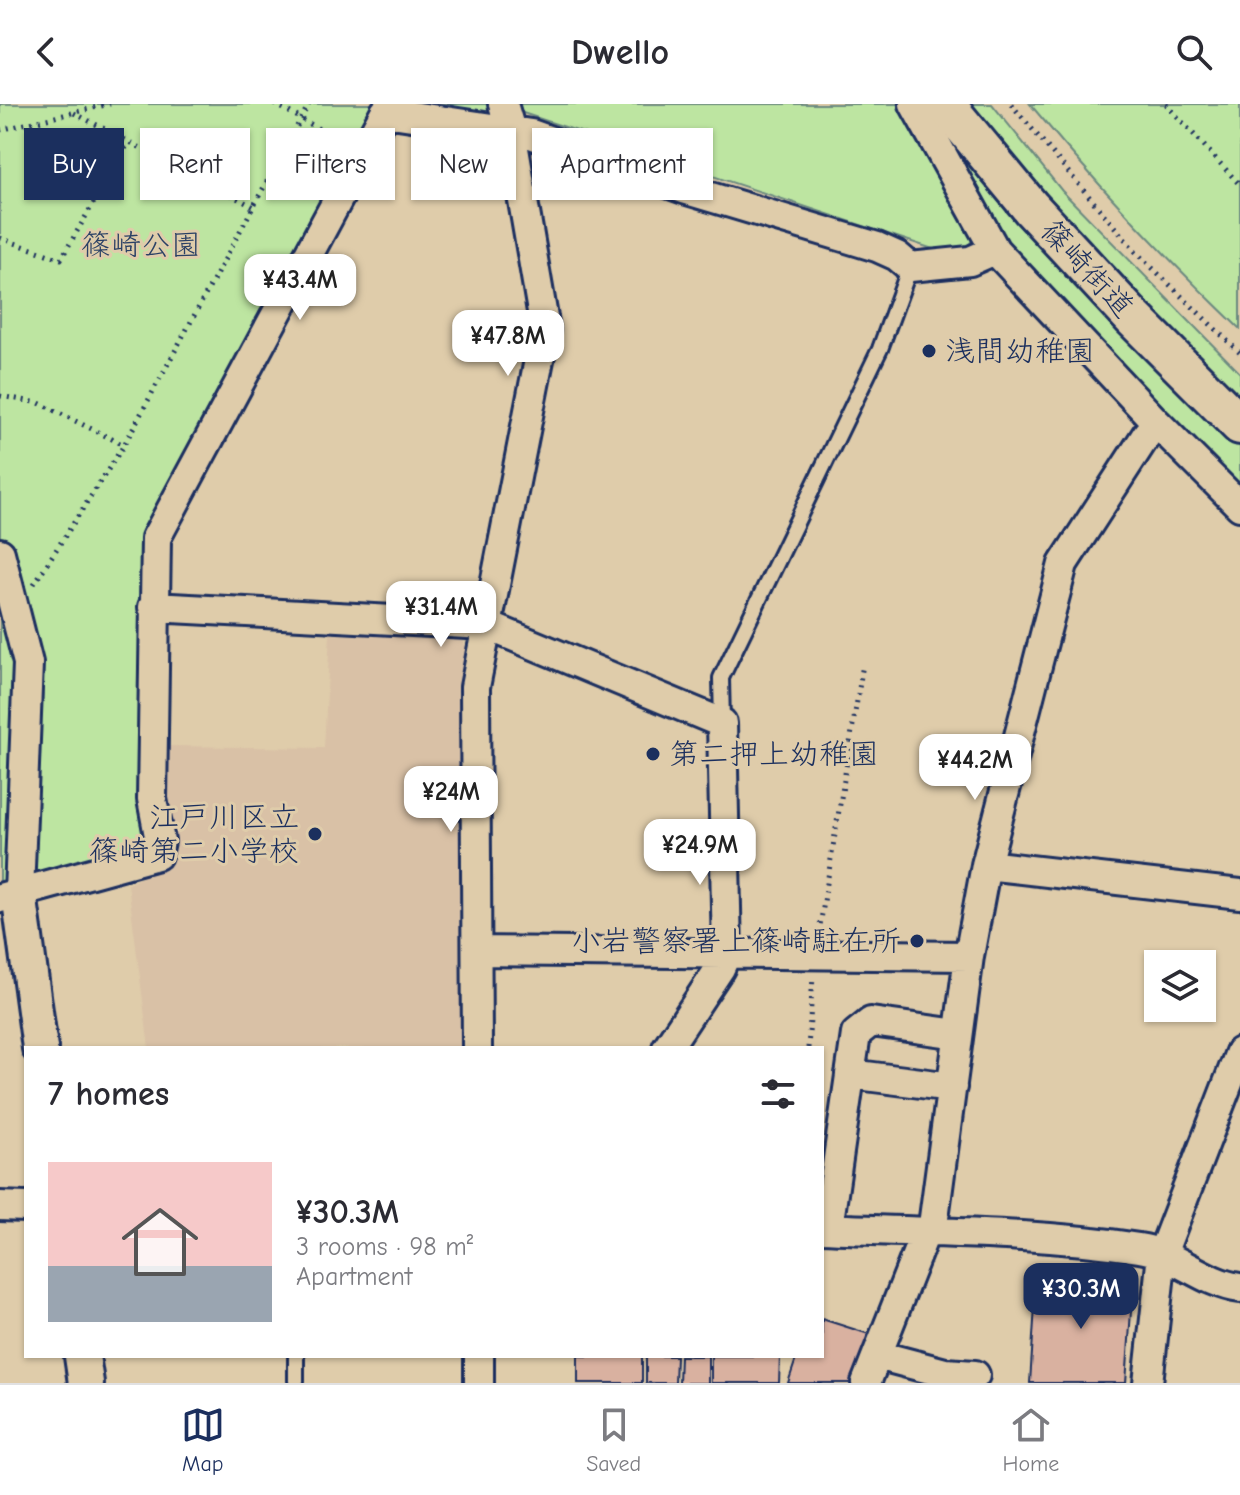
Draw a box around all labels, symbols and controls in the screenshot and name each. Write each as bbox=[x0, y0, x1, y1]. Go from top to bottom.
icon: back bbox=[24, 30, 68, 74]
icon: search bbox=[1172, 30, 1216, 74]
text: Dwello bbox=[571, 32, 669, 73]
chip: Buy bbox=[24, 128, 124, 200]
chip: Rent bbox=[140, 128, 250, 200]
chip: Filters bbox=[266, 128, 395, 200]
chip: New bbox=[411, 128, 516, 200]
chip: Apartment bbox=[532, 128, 713, 200]
street label: 篠崎街道 bbox=[1033, 213, 1141, 325]
park label: 篠崎公園 bbox=[81, 228, 201, 263]
pin: ¥43.4M bbox=[235, 254, 365, 322]
text: ¥43.4M bbox=[262, 265, 338, 295]
pin: ¥47.8M bbox=[443, 310, 573, 378]
text: ¥47.8M bbox=[470, 321, 546, 351]
place label: 浅間幼稚園 bbox=[945, 334, 1095, 369]
marker: 浅間幼稚園 bbox=[920, 342, 938, 360]
pin: ¥31.4M bbox=[376, 581, 506, 649]
text: ¥31.4M bbox=[404, 592, 478, 622]
pin: ¥44.2M bbox=[910, 734, 1040, 802]
place label: 第二押上幼稚園 bbox=[669, 737, 879, 772]
marker: 第二押上幼稚園 bbox=[644, 745, 662, 763]
text: ¥44.2M bbox=[937, 745, 1013, 775]
pin: ¥24M bbox=[404, 766, 498, 834]
text: ¥24M bbox=[422, 777, 480, 807]
place label: 江戸川区立 篠崎第二小学校 bbox=[89, 800, 299, 869]
pin: ¥24.9M bbox=[635, 819, 765, 887]
marker: 江戸川区立 篠崎第二小学校 bbox=[306, 825, 324, 843]
text: ¥24.9M bbox=[662, 830, 738, 860]
place label: 小岩警察署上篠崎駐在所 bbox=[571, 924, 901, 959]
marker: 小岩警察署上篠崎駐在所 bbox=[908, 932, 926, 950]
map controls bbox=[1144, 950, 1216, 1022]
button: layers bbox=[1144, 950, 1216, 1022]
icon: filters bbox=[756, 1072, 800, 1116]
text: 7 homes bbox=[48, 1074, 169, 1114]
text: ¥30.3M bbox=[296, 1192, 399, 1232]
icon: home bbox=[112, 1194, 208, 1290]
text: 3 rooms · 98 m² bbox=[296, 1232, 473, 1262]
text: Apartment bbox=[296, 1262, 412, 1292]
pin: ¥30.3M bbox=[1016, 1263, 1146, 1331]
text: ¥30.3M bbox=[1042, 1274, 1120, 1304]
tab: Map bbox=[181, 1403, 225, 1477]
tab: Saved bbox=[586, 1403, 641, 1477]
tab: Home bbox=[1002, 1403, 1059, 1477]

